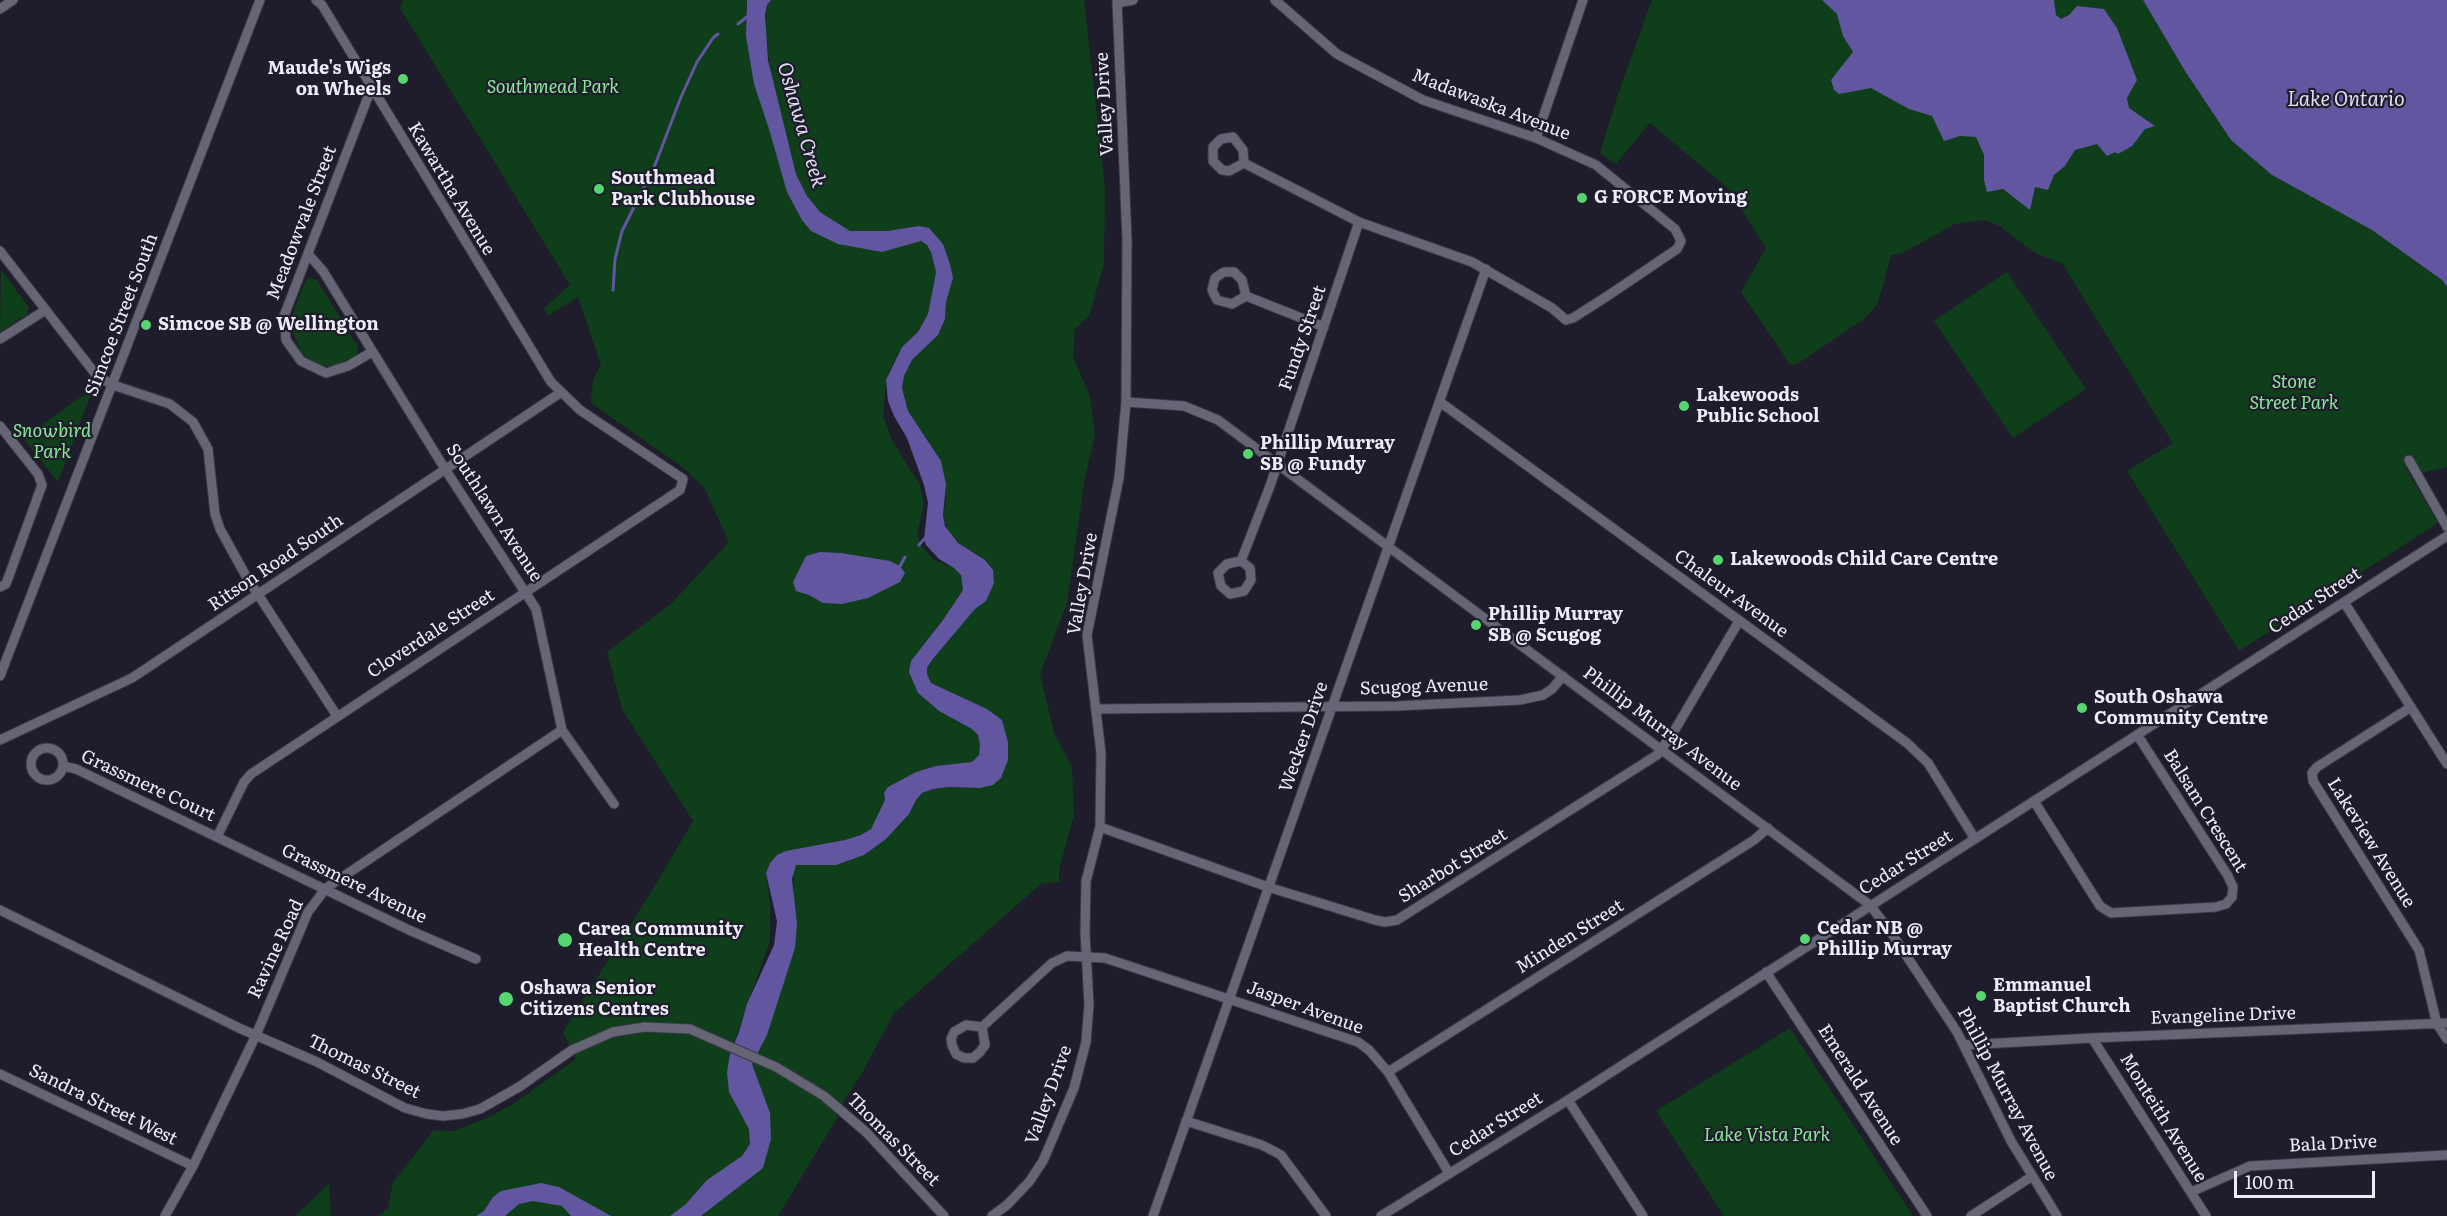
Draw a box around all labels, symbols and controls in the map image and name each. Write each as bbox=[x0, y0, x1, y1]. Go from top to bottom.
street label: Valley Drive bbox=[1091, 52, 1119, 156]
place label: Maude's Wigs on Wheels bbox=[268, 58, 391, 100]
water label: Oshawa Creek bbox=[772, 60, 830, 190]
street label: Madawaska Avenue bbox=[1409, 65, 1573, 145]
marker: Maude's Wigs on Wheels bbox=[396, 72, 410, 86]
park label: Southmead Park bbox=[487, 77, 619, 99]
water label: Lake Ontario bbox=[2287, 88, 2405, 112]
street label: Kawartha Avenue bbox=[403, 119, 499, 259]
street label: Meadowvale Street bbox=[263, 143, 341, 303]
place label: Southmead Park Clubhouse bbox=[611, 168, 755, 210]
marker: Southmead Park Clubhouse bbox=[592, 182, 606, 196]
place label: G FORCE Moving bbox=[1594, 187, 1747, 209]
marker: G FORCE Moving bbox=[1575, 191, 1589, 205]
street label: Simcoe Street South bbox=[81, 230, 163, 400]
street label: Fundy Street bbox=[1275, 283, 1331, 393]
place label: Simcoe SB @ Wellington bbox=[158, 314, 379, 336]
marker: Simcoe SB @ Wellington bbox=[139, 318, 153, 332]
park label: Stone Street Park bbox=[2249, 372, 2339, 415]
place label: Lakewoods Public School bbox=[1696, 385, 1820, 428]
marker: Lakewoods Public School bbox=[1677, 399, 1691, 413]
park label: Snowbird Park bbox=[13, 421, 91, 464]
place label: Phillip Murray SB @ Fundy bbox=[1260, 433, 1395, 476]
street label: Southlawn Avenue bbox=[441, 440, 547, 586]
marker: Phillip Murray SB @ Fundy bbox=[1241, 447, 1255, 461]
street label: Ritson Road South bbox=[204, 510, 348, 616]
street label: Valley Drive bbox=[1063, 531, 1103, 637]
street label: Chaleur Avenue bbox=[1670, 545, 1792, 643]
place label: Lakewoods Child Care Centre bbox=[1730, 549, 1998, 571]
marker: Lakewoods Child Care Centre bbox=[1711, 553, 1725, 567]
street label: Cedar Street bbox=[2265, 563, 2365, 639]
street label: Cloverdale Street bbox=[363, 585, 499, 683]
place label: Phillip Murray SB @ Scugog bbox=[1488, 604, 1623, 646]
marker: Phillip Murray SB @ Scugog bbox=[1469, 618, 1483, 632]
street label: Phillip Murray Avenue bbox=[1578, 662, 1746, 796]
street label: Scugog Avenue bbox=[1360, 674, 1488, 700]
street label: Wecker Drive bbox=[1275, 679, 1333, 795]
place label: South Oshawa Community Centre bbox=[2094, 687, 2268, 730]
marker: South Oshawa Community Centre bbox=[2075, 701, 2089, 715]
street label: Grassmere Court bbox=[77, 745, 219, 827]
street label: Balsam Crescent bbox=[2158, 745, 2252, 877]
street label: Lakeview Avenue bbox=[2322, 774, 2420, 912]
street label: Sharbot Street bbox=[1395, 824, 1511, 908]
street label: Cedar Street bbox=[1855, 826, 1957, 900]
street label: Grassmere Avenue bbox=[278, 839, 430, 929]
street label: Minden Street bbox=[1512, 895, 1628, 979]
street label: Ravine Road bbox=[244, 896, 308, 1002]
place label: Cedar NB @ Phillip Murray bbox=[1817, 918, 1952, 960]
place label: Carea Community Health Centre bbox=[578, 919, 743, 962]
marker: Carea Community Health Centre bbox=[556, 931, 574, 949]
marker: Cedar NB @ Phillip Murray bbox=[1798, 932, 1812, 946]
place label: Emmanuel Baptist Church bbox=[1993, 975, 2131, 1018]
street label: Jasper Avenue bbox=[1244, 977, 1366, 1039]
place label: Oshawa Senior Citizens Centres bbox=[520, 978, 669, 1020]
marker: Emmanuel Baptist Church bbox=[1974, 989, 1988, 1003]
marker: Oshawa Senior Citizens Centres bbox=[497, 990, 515, 1008]
street label: Evangeline Drive bbox=[2150, 1003, 2296, 1029]
street label: Phillip Murray Avenue bbox=[1952, 1004, 2062, 1184]
street label: Emerald Avenue bbox=[1813, 1020, 1907, 1150]
street label: Thomas Street bbox=[304, 1030, 424, 1104]
street label: Valley Drive bbox=[1021, 1042, 1077, 1148]
street label: Monteith Avenue bbox=[2115, 1050, 2211, 1186]
street label: Sandra Street West bbox=[25, 1060, 181, 1150]
street label: Cedar Street bbox=[1445, 1088, 1547, 1162]
street label: Thomas Street bbox=[842, 1089, 944, 1191]
park label: Lake Vista Park bbox=[1704, 1125, 1830, 1147]
street label: Bala Drive bbox=[2288, 1131, 2378, 1157]
scale bar bbox=[2237, 1159, 2378, 1197]
text: 100 m bbox=[2245, 1168, 2294, 1195]

